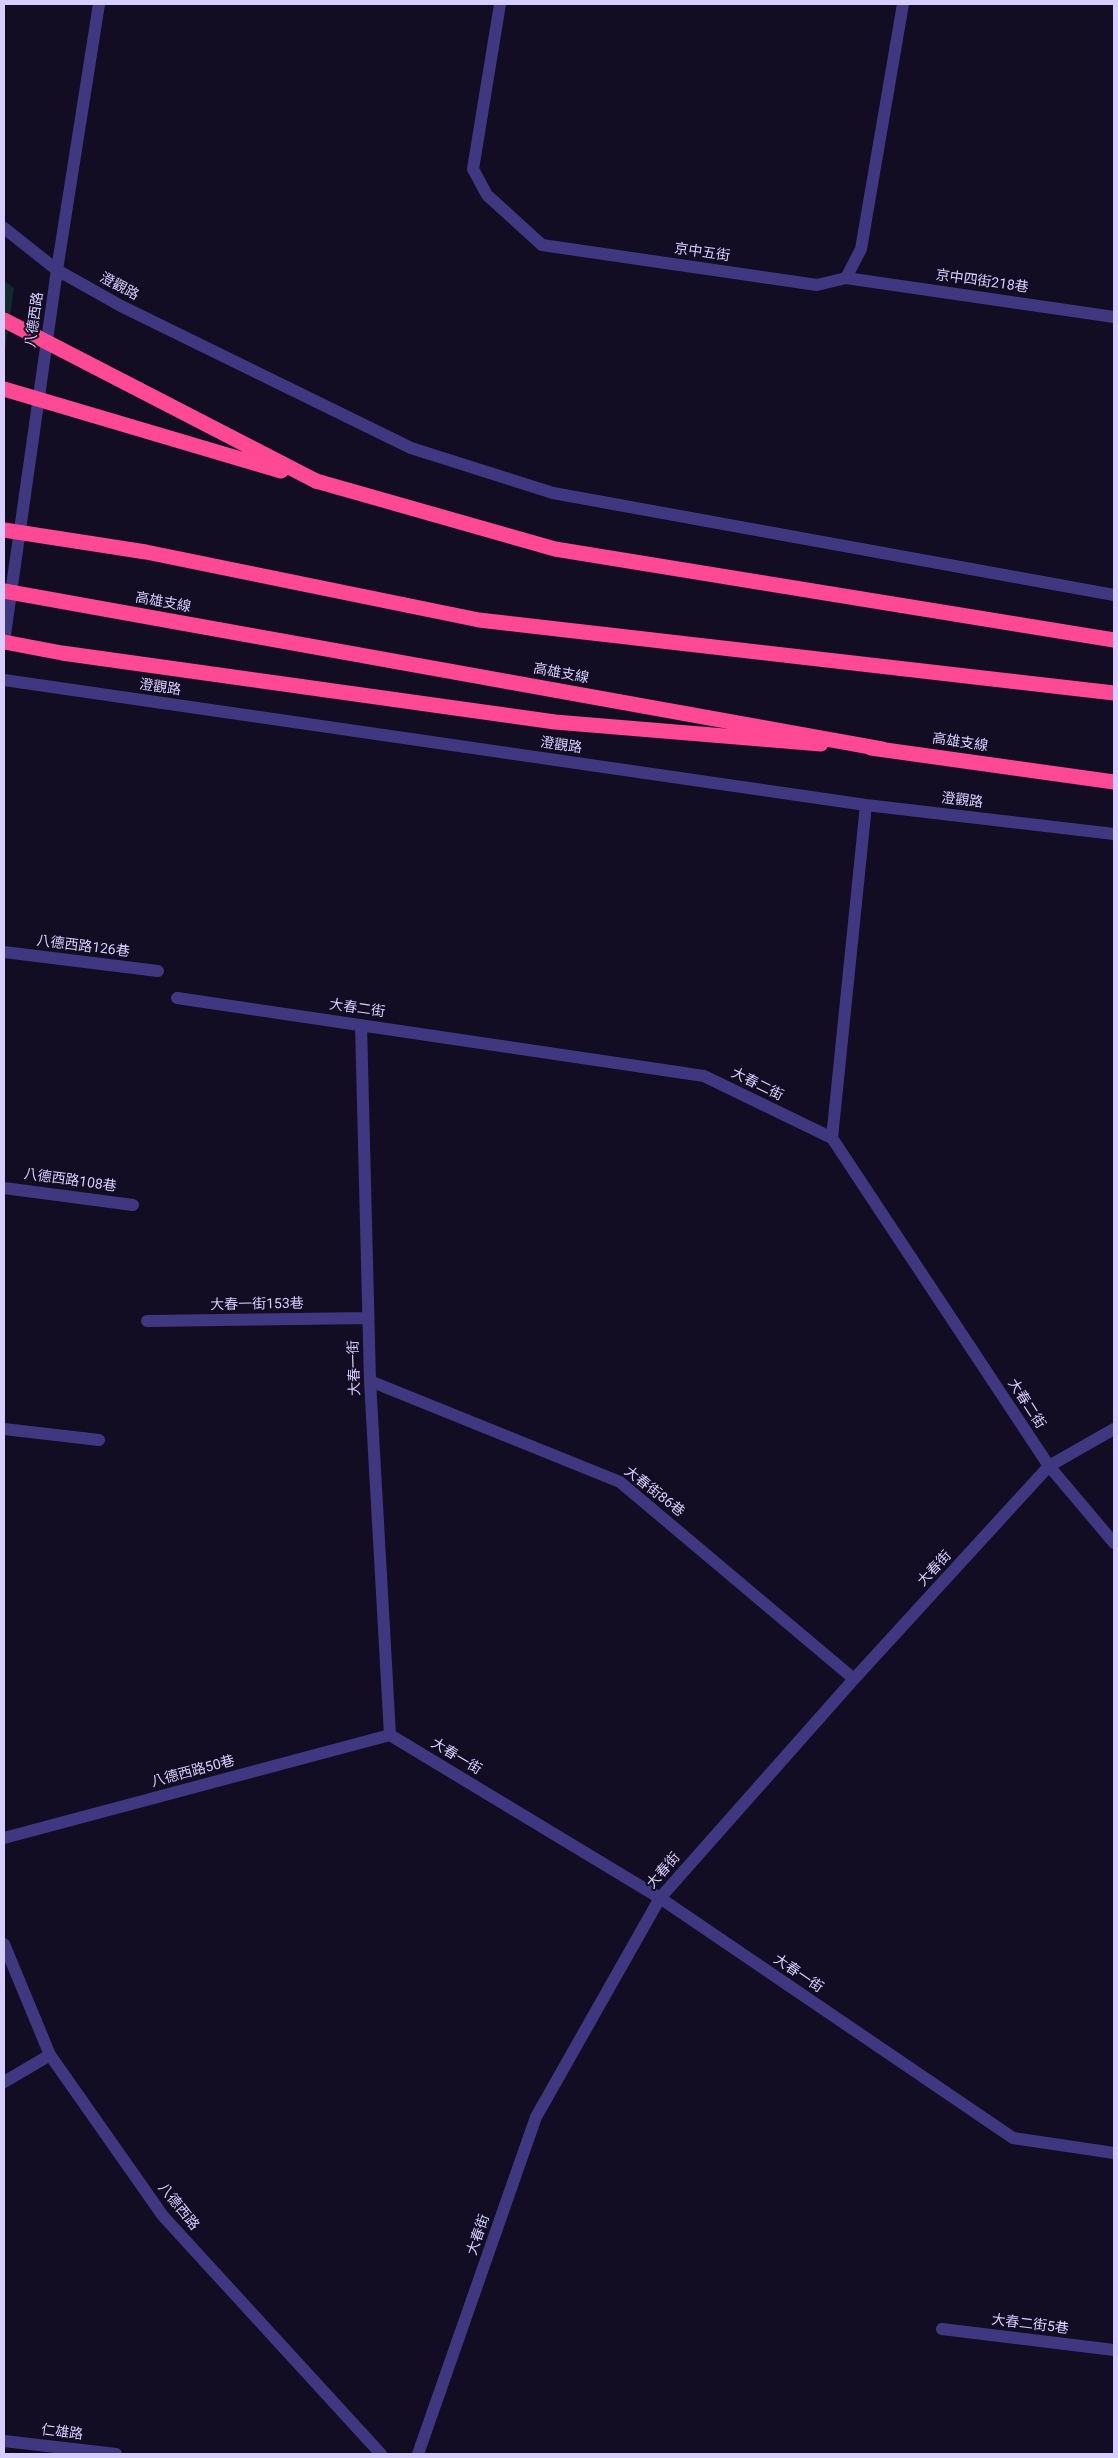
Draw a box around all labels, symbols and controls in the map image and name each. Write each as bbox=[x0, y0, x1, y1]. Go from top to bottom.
street label: 京中五街 bbox=[673, 241, 731, 265]
street label: 京中四街218巷 bbox=[934, 267, 1030, 297]
street label: 澄觀路 bbox=[97, 270, 141, 304]
street label: 八德西路 bbox=[23, 291, 47, 349]
street label: 高雄支線 bbox=[134, 590, 192, 616]
street label: 高雄支線 bbox=[532, 661, 590, 687]
street label: 澄觀路 bbox=[138, 677, 182, 699]
street label: 高雄支線 bbox=[931, 731, 989, 755]
street label: 澄觀路 bbox=[539, 735, 583, 757]
street label: 澄觀路 bbox=[940, 790, 984, 812]
street label: 八德西路126巷 bbox=[36, 933, 130, 961]
street label: 大春二街 bbox=[328, 997, 386, 1021]
street label: 大春二街 bbox=[728, 1065, 786, 1105]
street label: 八德西路108巷 bbox=[22, 1166, 118, 1196]
street label: 大春一街153巷 bbox=[210, 1296, 304, 1314]
street label: 大春一街 bbox=[346, 1340, 364, 1396]
street label: 大春二街 bbox=[1004, 1376, 1048, 1432]
street label: 大春街86巷 bbox=[621, 1463, 687, 1521]
street label: 大春街 bbox=[915, 1548, 955, 1590]
street label: 大春一街 bbox=[428, 1735, 484, 1779]
street label: 八德西路50巷 bbox=[149, 1753, 237, 1791]
street label: 大春街 bbox=[644, 1850, 684, 1892]
street label: 大春一街 bbox=[770, 1951, 826, 1997]
street label: 八德西路 bbox=[154, 2180, 202, 2234]
street label: 大春街 bbox=[464, 2212, 494, 2258]
street label: 大春二街5巷 bbox=[990, 2312, 1070, 2338]
street label: 仁雄路 bbox=[40, 2422, 84, 2444]

